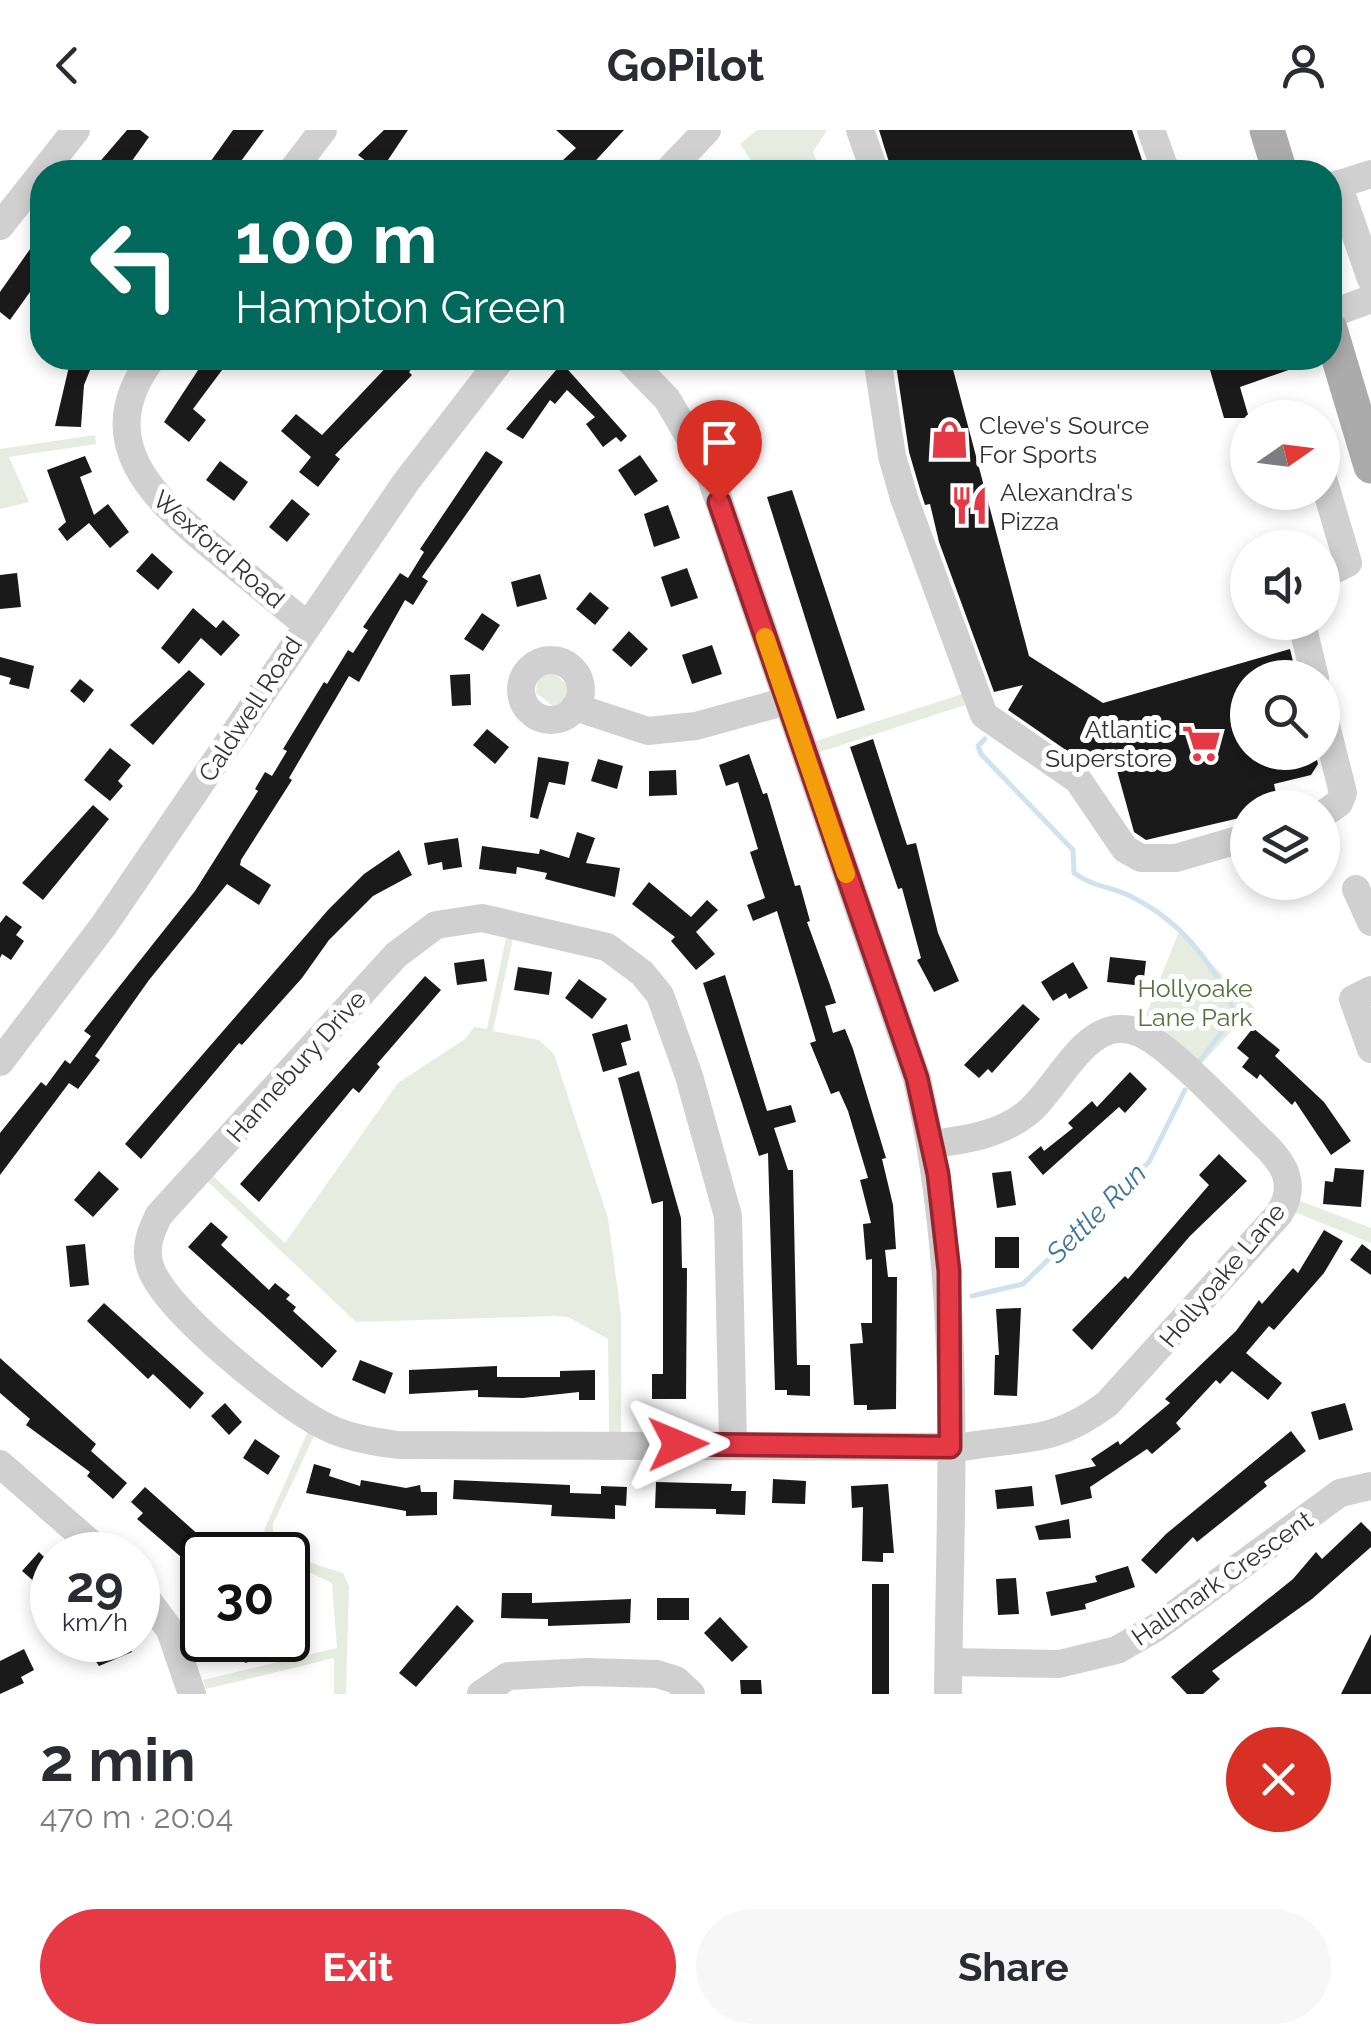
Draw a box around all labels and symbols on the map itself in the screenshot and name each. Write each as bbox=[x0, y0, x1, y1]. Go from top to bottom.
pin bbox=[677, 400, 762, 503]
north arrow bbox=[1230, 400, 1340, 510]
place label: Cleve's Source For Sports bbox=[979, 410, 1149, 469]
shop icon: Cleve's Source For Sports bbox=[928, 418, 970, 460]
place label: Alexandra's Pizza bbox=[1000, 477, 1133, 536]
street label: Wexford Road bbox=[147, 484, 291, 614]
restaurant icon: Alexandra's Pizza bbox=[949, 485, 991, 527]
street label: Caldwell Road bbox=[192, 631, 308, 787]
place label: Atlantic Superstore bbox=[1045, 714, 1172, 773]
supermarket icon: Atlantic Superstore bbox=[1181, 722, 1223, 764]
park label: Hollyoake Lane Park bbox=[1137, 973, 1253, 1032]
street label: Hannebury Drive bbox=[220, 984, 372, 1148]
water label: Settle Run bbox=[1039, 1157, 1153, 1271]
street label: Hollyoake Lane bbox=[1153, 1197, 1291, 1353]
position arrow bbox=[626, 1392, 730, 1496]
street label: Hallmark Crescent bbox=[1126, 1504, 1319, 1652]
speed limit sign: 30 bbox=[180, 1532, 310, 1662]

